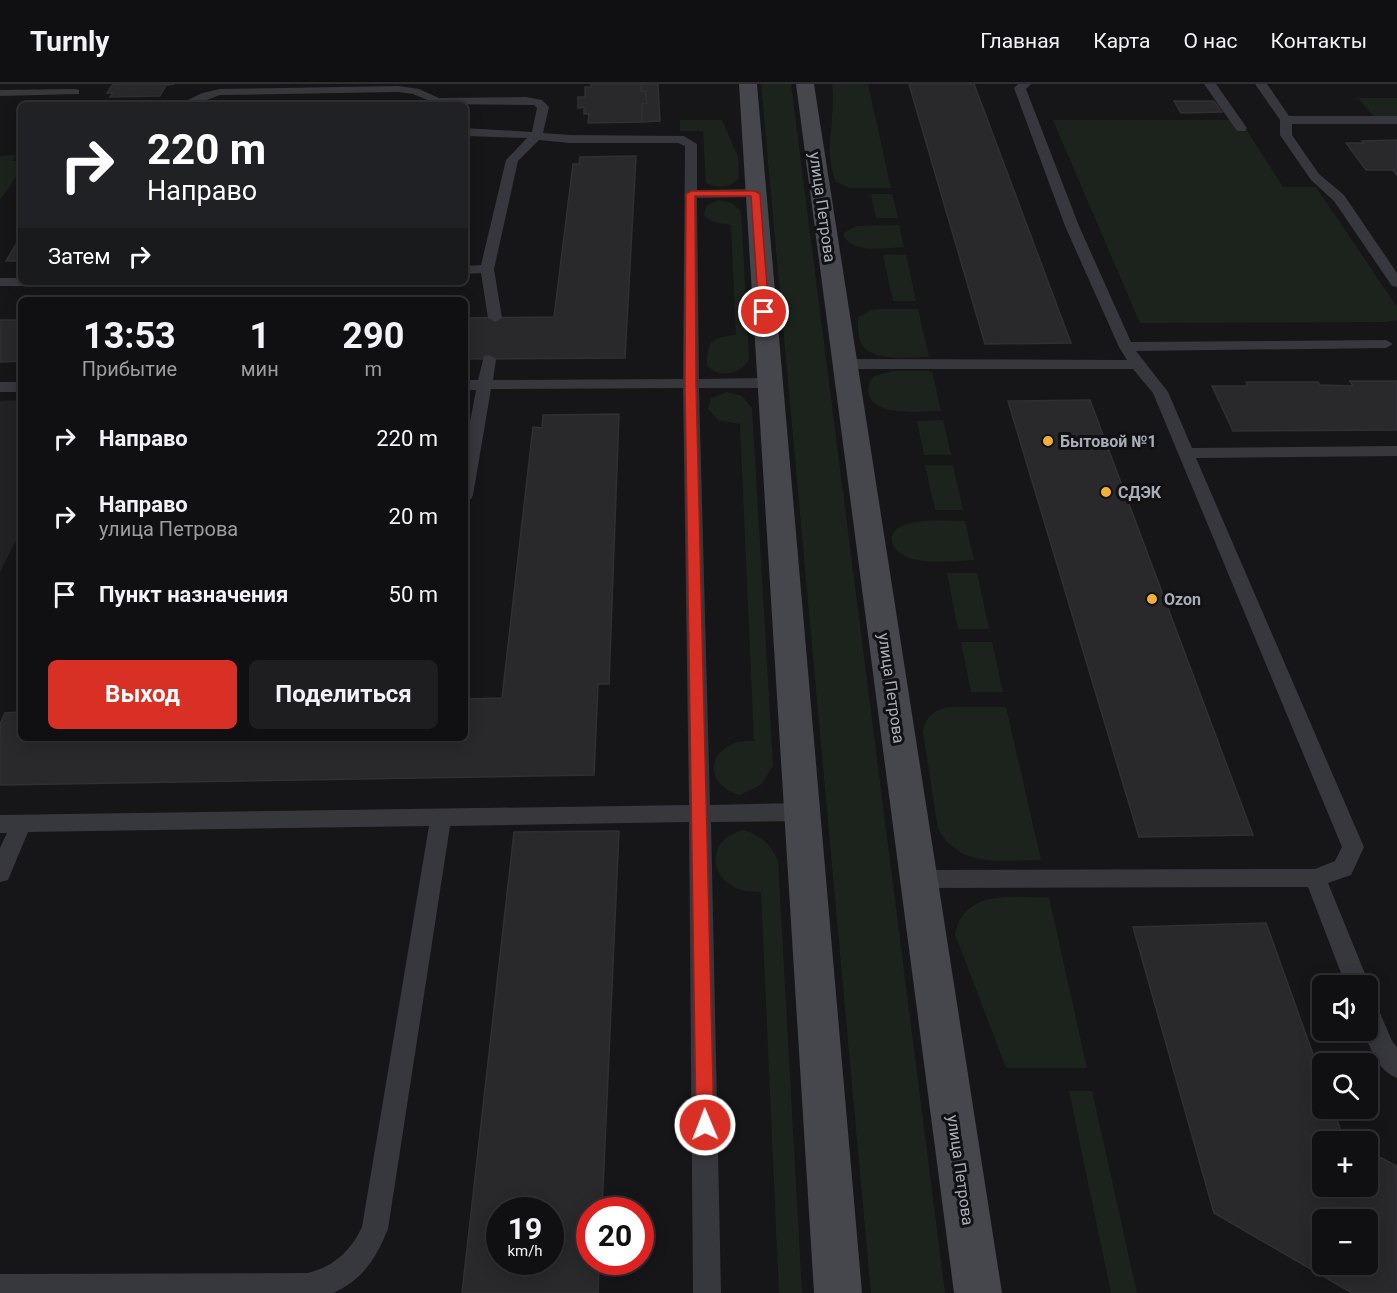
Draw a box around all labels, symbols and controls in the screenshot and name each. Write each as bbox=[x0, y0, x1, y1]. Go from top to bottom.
text: Turnly bbox=[30, 25, 109, 58]
text: Главная bbox=[980, 29, 1060, 53]
text: Карта bbox=[1093, 29, 1150, 53]
text: О нас bbox=[1183, 29, 1238, 53]
text: Контакты bbox=[1271, 29, 1367, 53]
text: 220 m bbox=[147, 125, 266, 174]
icon: right bbox=[48, 126, 126, 204]
street label: улица Петрова bbox=[805, 151, 840, 264]
text: Направо bbox=[147, 175, 257, 207]
icon: right bbox=[123, 240, 156, 273]
text: Затем bbox=[48, 244, 111, 269]
pin bbox=[738, 286, 789, 337]
icon: arrive bbox=[747, 295, 780, 328]
text: 13:53 bbox=[83, 315, 176, 357]
text: 1 bbox=[249, 315, 270, 357]
text: 290 bbox=[342, 315, 404, 357]
text: Прибытие bbox=[82, 357, 177, 381]
text: мин bbox=[241, 357, 279, 381]
text: m bbox=[365, 357, 382, 381]
icon: right bbox=[48, 422, 81, 455]
text: Направо bbox=[99, 426, 188, 451]
text: 220 m bbox=[376, 426, 438, 451]
place label: Бытовой №1 bbox=[1060, 432, 1157, 451]
marker: Бытовой №1 bbox=[1041, 434, 1055, 448]
place label: СДЭК bbox=[1118, 483, 1162, 502]
marker: СДЭК bbox=[1099, 485, 1113, 499]
text: Направо bbox=[99, 492, 188, 517]
icon: right bbox=[48, 500, 81, 533]
text: 20 m bbox=[389, 504, 438, 529]
text: улица Петрова bbox=[99, 517, 238, 541]
icon: arrive bbox=[48, 578, 81, 611]
text: Пункт назначения bbox=[99, 582, 288, 607]
text: 50 m bbox=[389, 582, 438, 607]
place label: Ozon bbox=[1164, 590, 1201, 609]
marker: Ozon bbox=[1145, 592, 1159, 606]
street label: улица Петрова bbox=[874, 632, 909, 745]
button: Выход bbox=[48, 660, 237, 729]
button: Поделиться bbox=[249, 660, 438, 729]
map controls bbox=[1312, 975, 1378, 1275]
button: sound bbox=[1312, 975, 1378, 1041]
button: search bbox=[1312, 1053, 1378, 1119]
position arrow bbox=[673, 1093, 737, 1157]
street label: улица Петрова bbox=[943, 1114, 978, 1227]
button: + bbox=[1312, 1131, 1378, 1197]
speed limit sign: 20 bbox=[576, 1197, 654, 1275]
button: − bbox=[1312, 1209, 1378, 1275]
text: 19 bbox=[508, 1211, 542, 1246]
text: km/h bbox=[507, 1242, 543, 1260]

